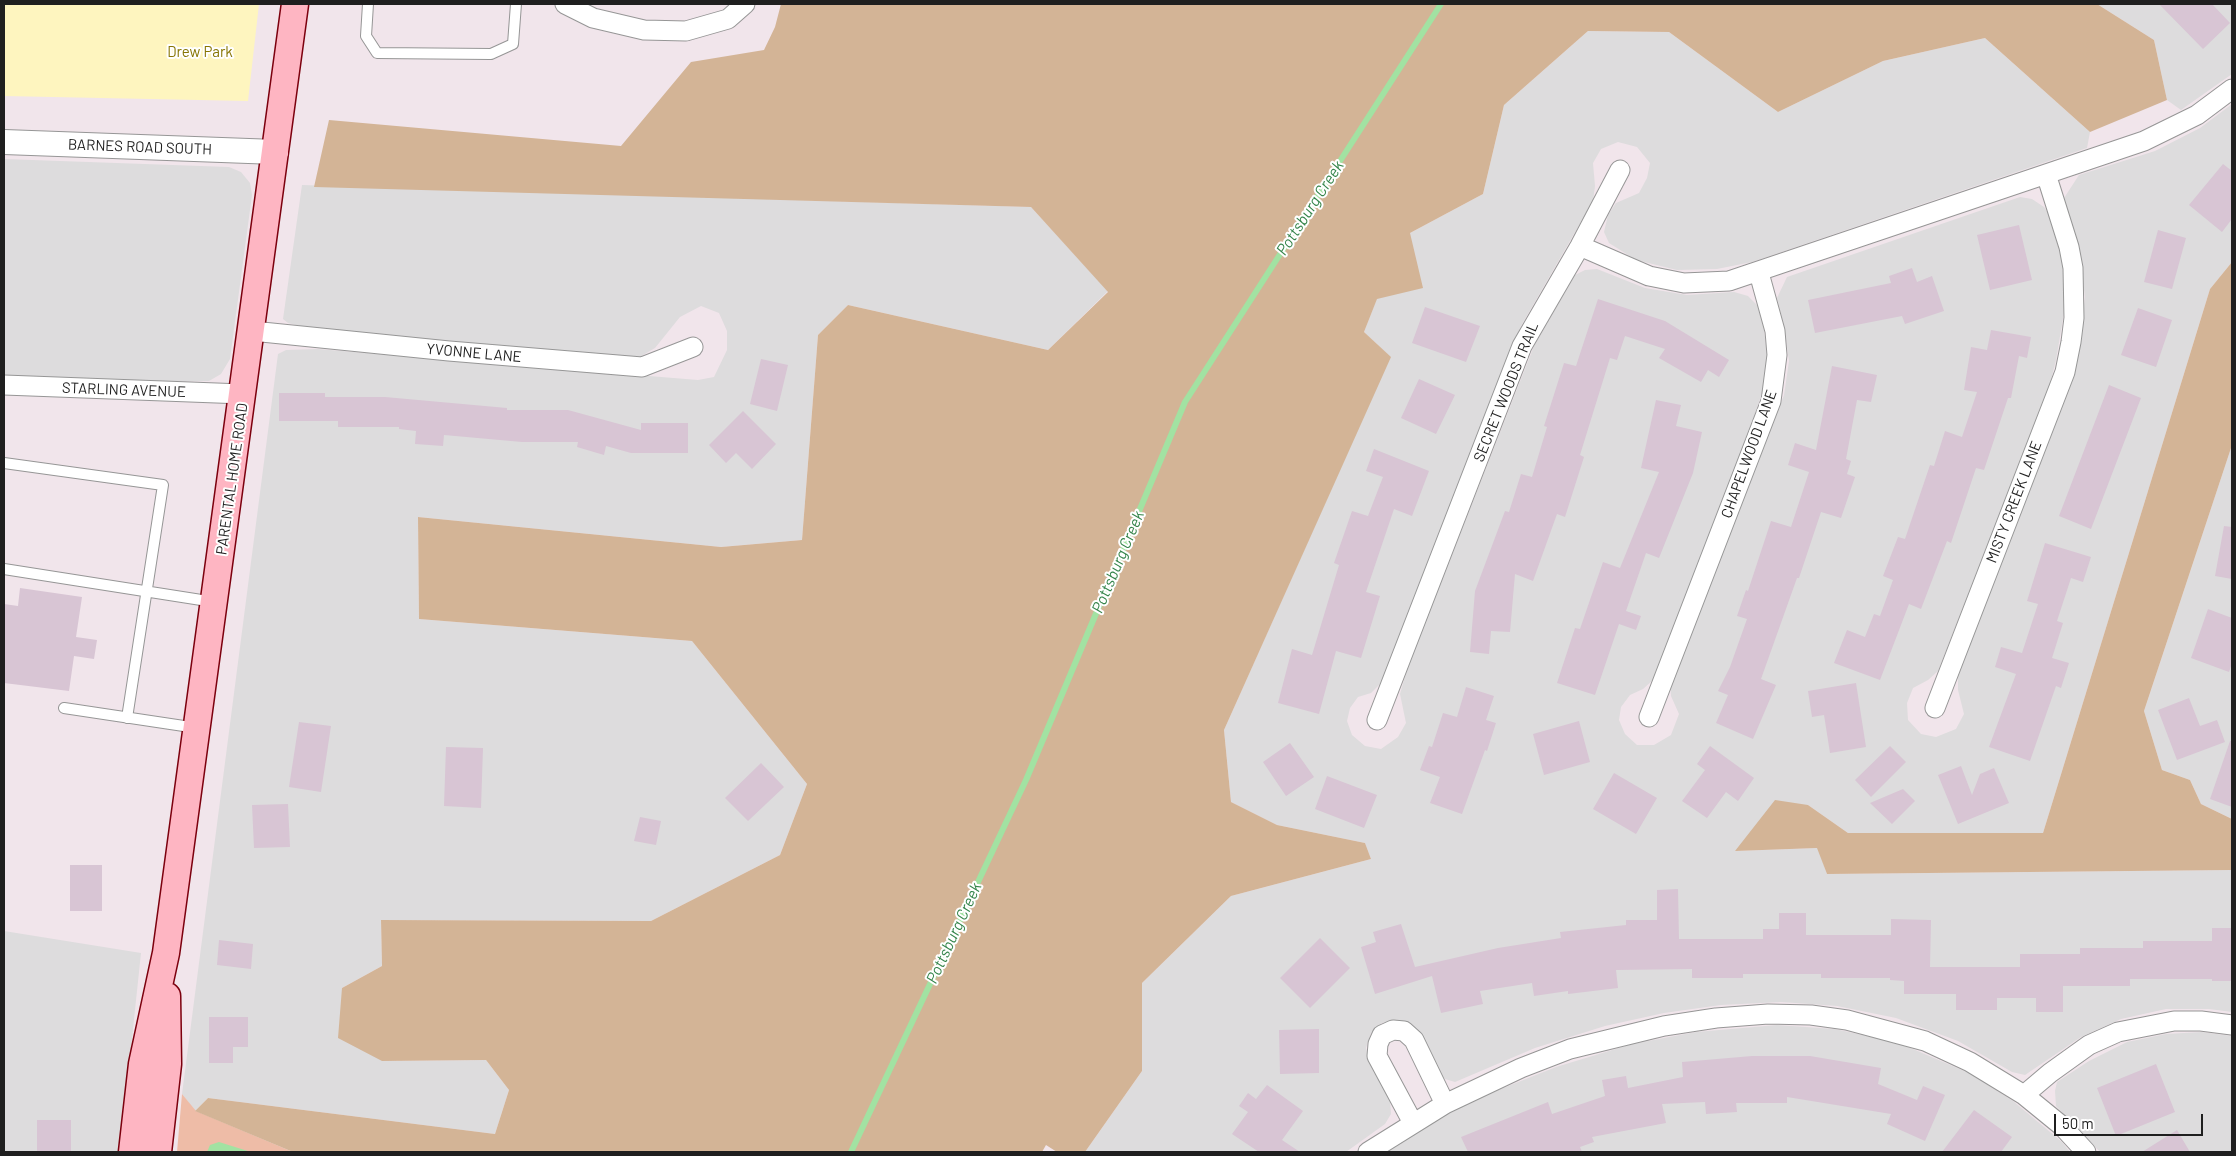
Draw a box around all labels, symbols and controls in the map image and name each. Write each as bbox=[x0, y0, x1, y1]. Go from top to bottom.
park label: Drew Park bbox=[167, 43, 233, 61]
street label: BARNES ROAD SOUTH bbox=[68, 135, 212, 159]
water label: Pottsburg Creek bbox=[1272, 157, 1348, 259]
street label: SECRET WOODS TRAIL bbox=[1470, 320, 1542, 464]
street label: YVONNE LANE bbox=[426, 340, 522, 366]
street label: STARLING AVENUE bbox=[62, 379, 186, 401]
street label: CHAPELWOOD LANE bbox=[1717, 387, 1781, 521]
street label: PARENTAL HOME ROAD bbox=[212, 402, 252, 556]
street label: MISTY CREEK LANE bbox=[1982, 439, 2046, 565]
water label: Pottsburg Creek bbox=[1088, 508, 1148, 616]
water label: Pottsburg Creek bbox=[922, 880, 986, 986]
scale bar bbox=[2056, 1104, 2205, 1136]
text: 50 m bbox=[2062, 1114, 2094, 1132]

